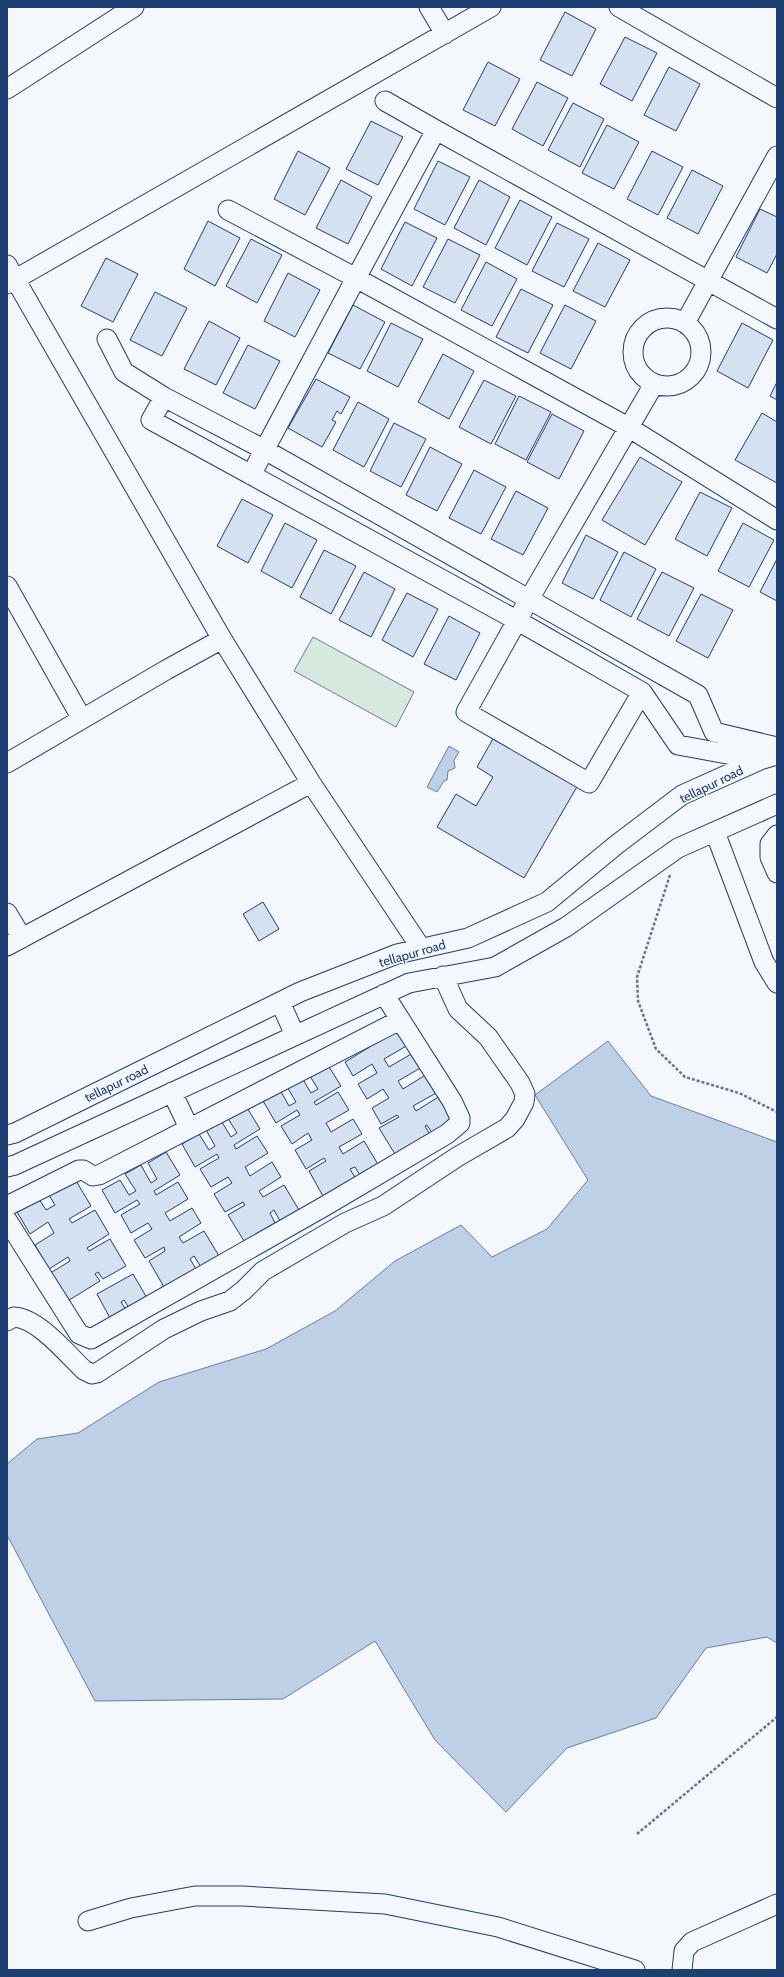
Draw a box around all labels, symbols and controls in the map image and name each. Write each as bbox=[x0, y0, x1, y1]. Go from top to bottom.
street label: tellapur road bbox=[676, 762, 746, 806]
street label: tellapur road bbox=[377, 936, 447, 970]
street label: tellapur road bbox=[81, 1061, 151, 1105]

